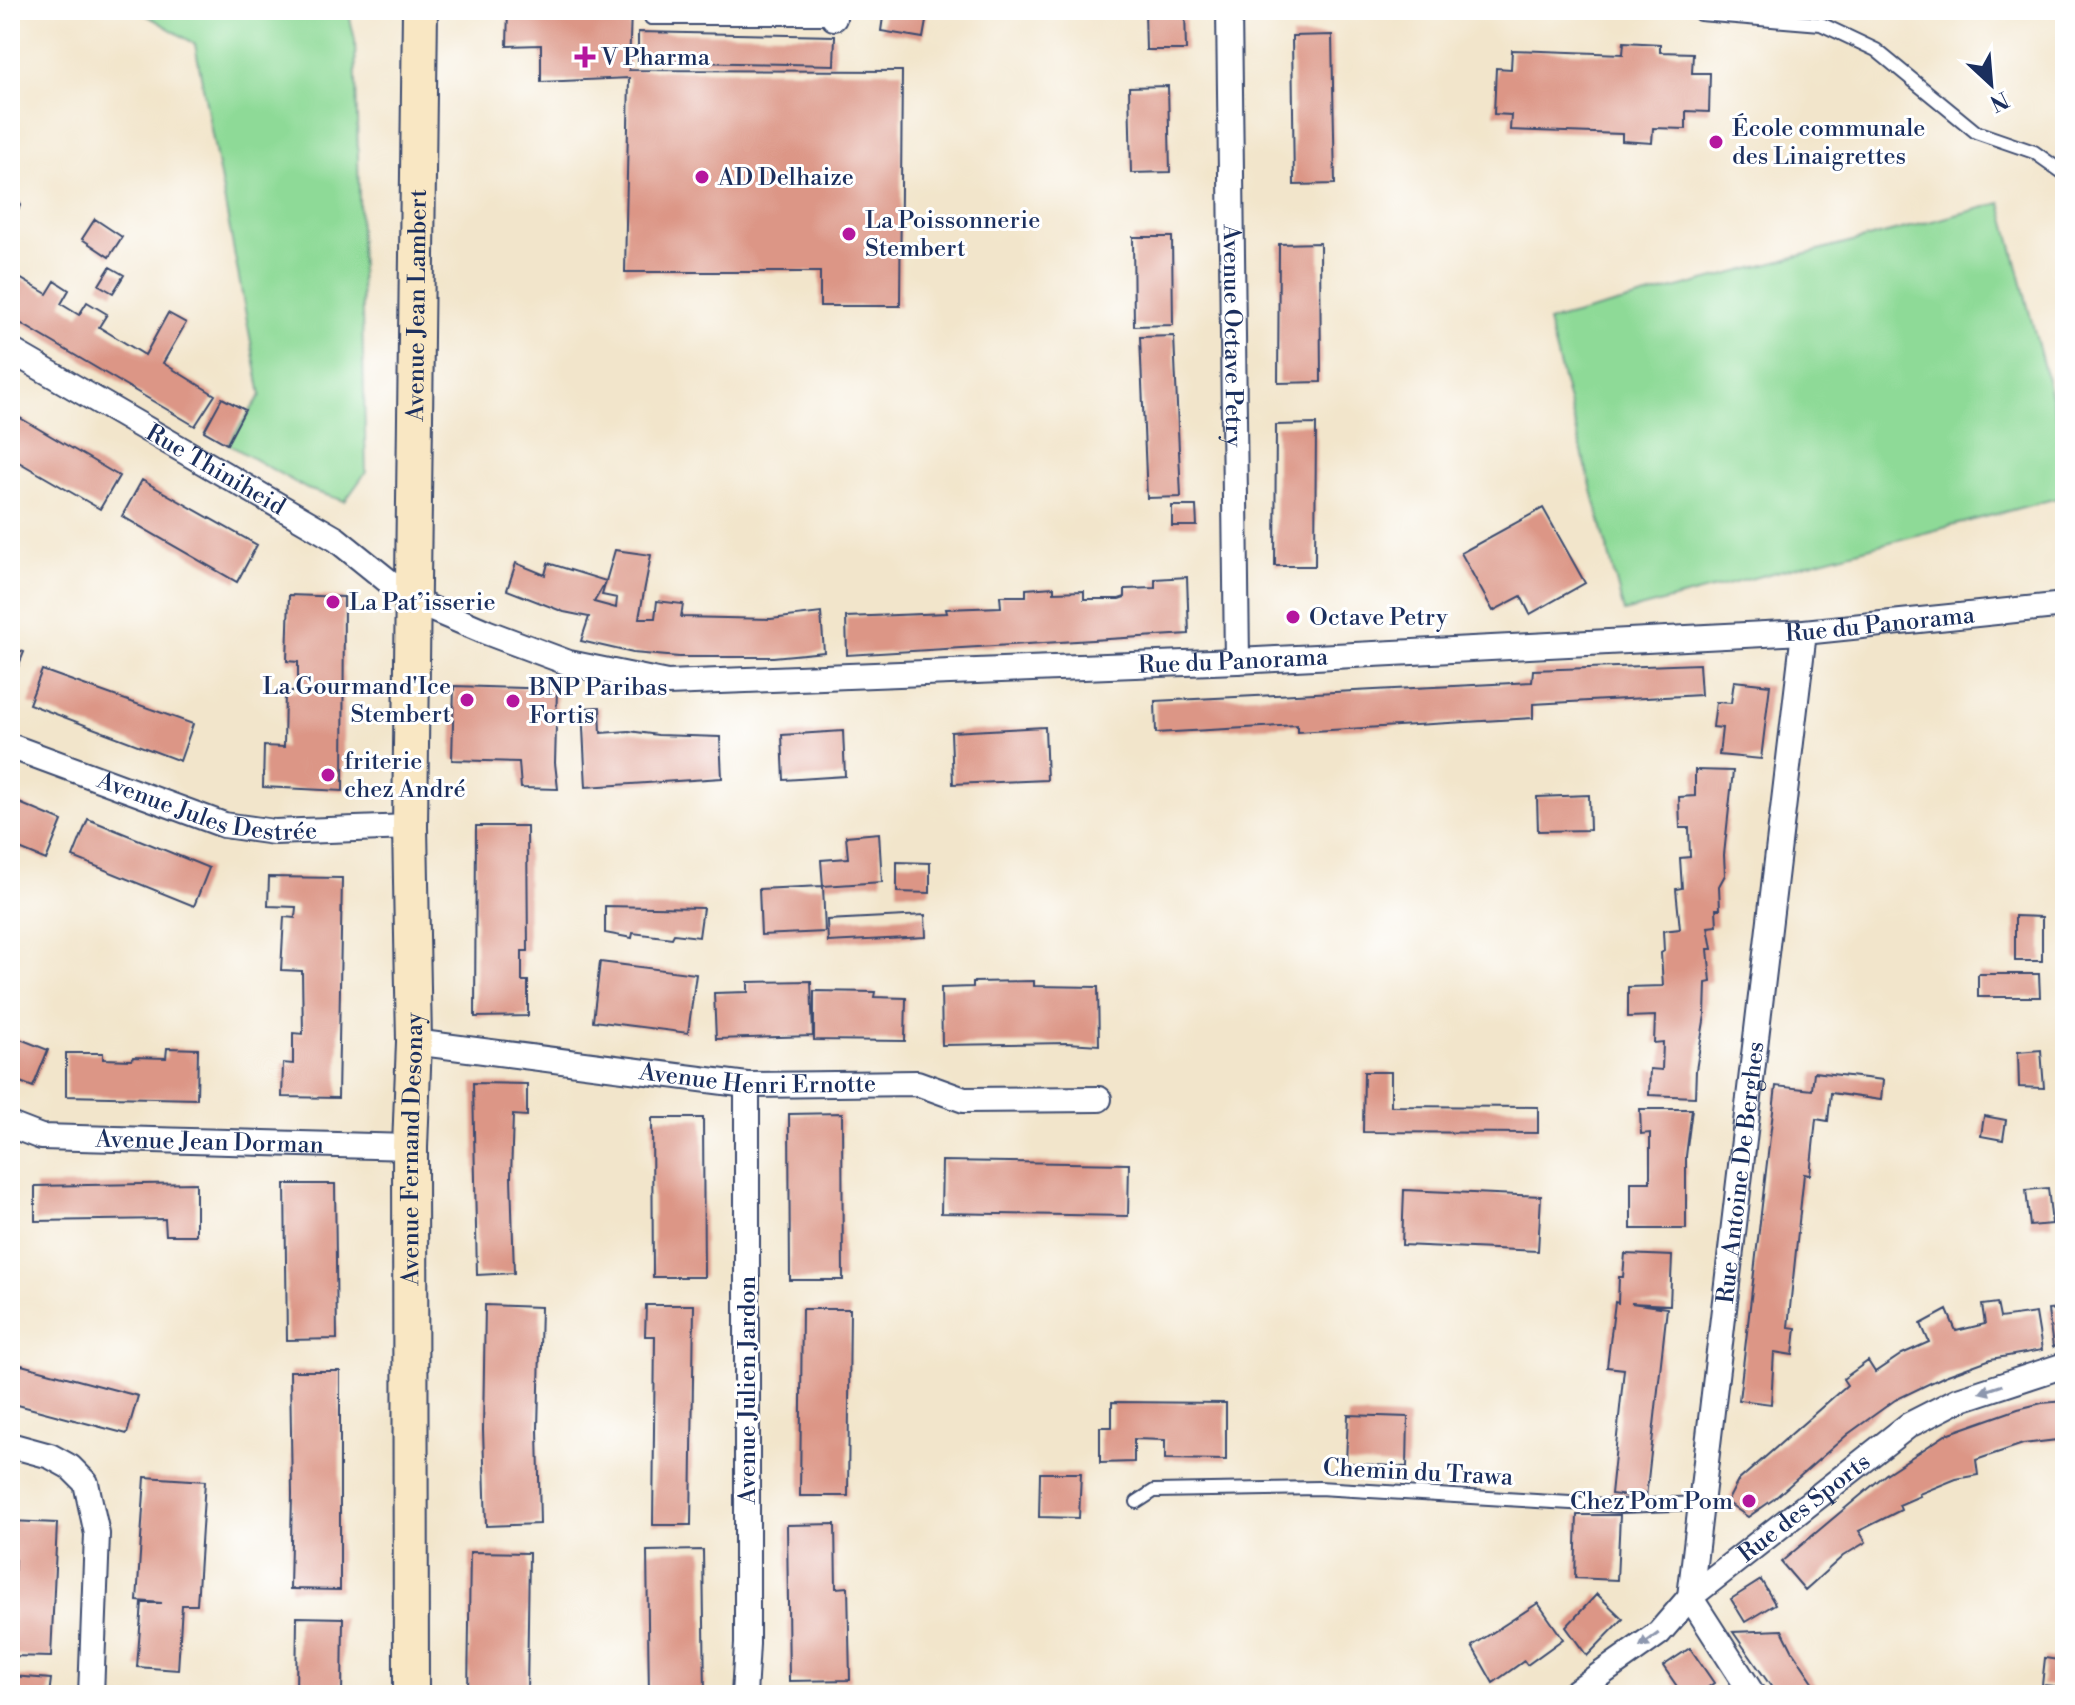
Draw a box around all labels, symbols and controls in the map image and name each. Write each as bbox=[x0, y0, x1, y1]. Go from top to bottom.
place label: V Pharma bbox=[600, 43, 711, 73]
north arrow bbox=[1951, 44, 2031, 124]
marker: V Pharma bbox=[576, 48, 594, 66]
text: N bbox=[1985, 85, 2013, 117]
place label: École communale des Linaigrettes bbox=[1732, 113, 1925, 172]
marker: École communale des Linaigrettes bbox=[1707, 133, 1725, 151]
place label: AD Delhaize bbox=[717, 163, 854, 193]
marker: AD Delhaize bbox=[693, 168, 711, 186]
street label: Avenue Jean Lambert bbox=[401, 188, 434, 423]
place label: La Poissonnerie Stembert bbox=[865, 206, 1040, 264]
street label: Avenue Octave Petry bbox=[1216, 223, 1248, 448]
marker: La Poissonnerie Stembert bbox=[840, 225, 858, 243]
street label: Rue Thiniheid bbox=[140, 418, 291, 523]
place label: La Pat’isserie bbox=[349, 588, 496, 618]
marker: La Pat’isserie bbox=[324, 593, 342, 611]
street label: Rue du Panorama bbox=[1784, 600, 1977, 649]
place label: Octave Petry bbox=[1309, 603, 1448, 633]
marker: Octave Petry bbox=[1284, 608, 1302, 626]
street label: Rue du Panorama bbox=[1137, 642, 1330, 681]
place label: La Gourmand'Ice Stembert bbox=[263, 672, 452, 730]
place label: BNP Paribas Fortis bbox=[528, 673, 668, 731]
marker: La Gourmand'Ice Stembert bbox=[458, 691, 476, 709]
marker: BNP Paribas Fortis bbox=[504, 692, 522, 710]
place label: friterie chez André bbox=[344, 747, 466, 805]
street label: Avenue Jules Destrée bbox=[92, 765, 318, 848]
marker: friterie chez André bbox=[319, 766, 337, 784]
street label: Avenue Fernand Desonay bbox=[396, 1012, 430, 1287]
street label: Rue Antoine De Berghes bbox=[1711, 1040, 1771, 1305]
street label: Avenue Henri Ernotte bbox=[636, 1057, 876, 1101]
street label: Avenue Jean Dorman bbox=[94, 1124, 324, 1161]
street label: Avenue Julien Jardon bbox=[733, 1276, 763, 1505]
one-way arrow bbox=[1978, 1384, 2002, 1396]
street label: Rue des Sports bbox=[1732, 1447, 1877, 1569]
street label: Chemin du Trawa bbox=[1322, 1453, 1515, 1493]
place label: Chez Pom Pom bbox=[1570, 1487, 1733, 1517]
marker: Chez Pom Pom bbox=[1740, 1492, 1758, 1510]
one-way arrow bbox=[1638, 1632, 1660, 1648]

